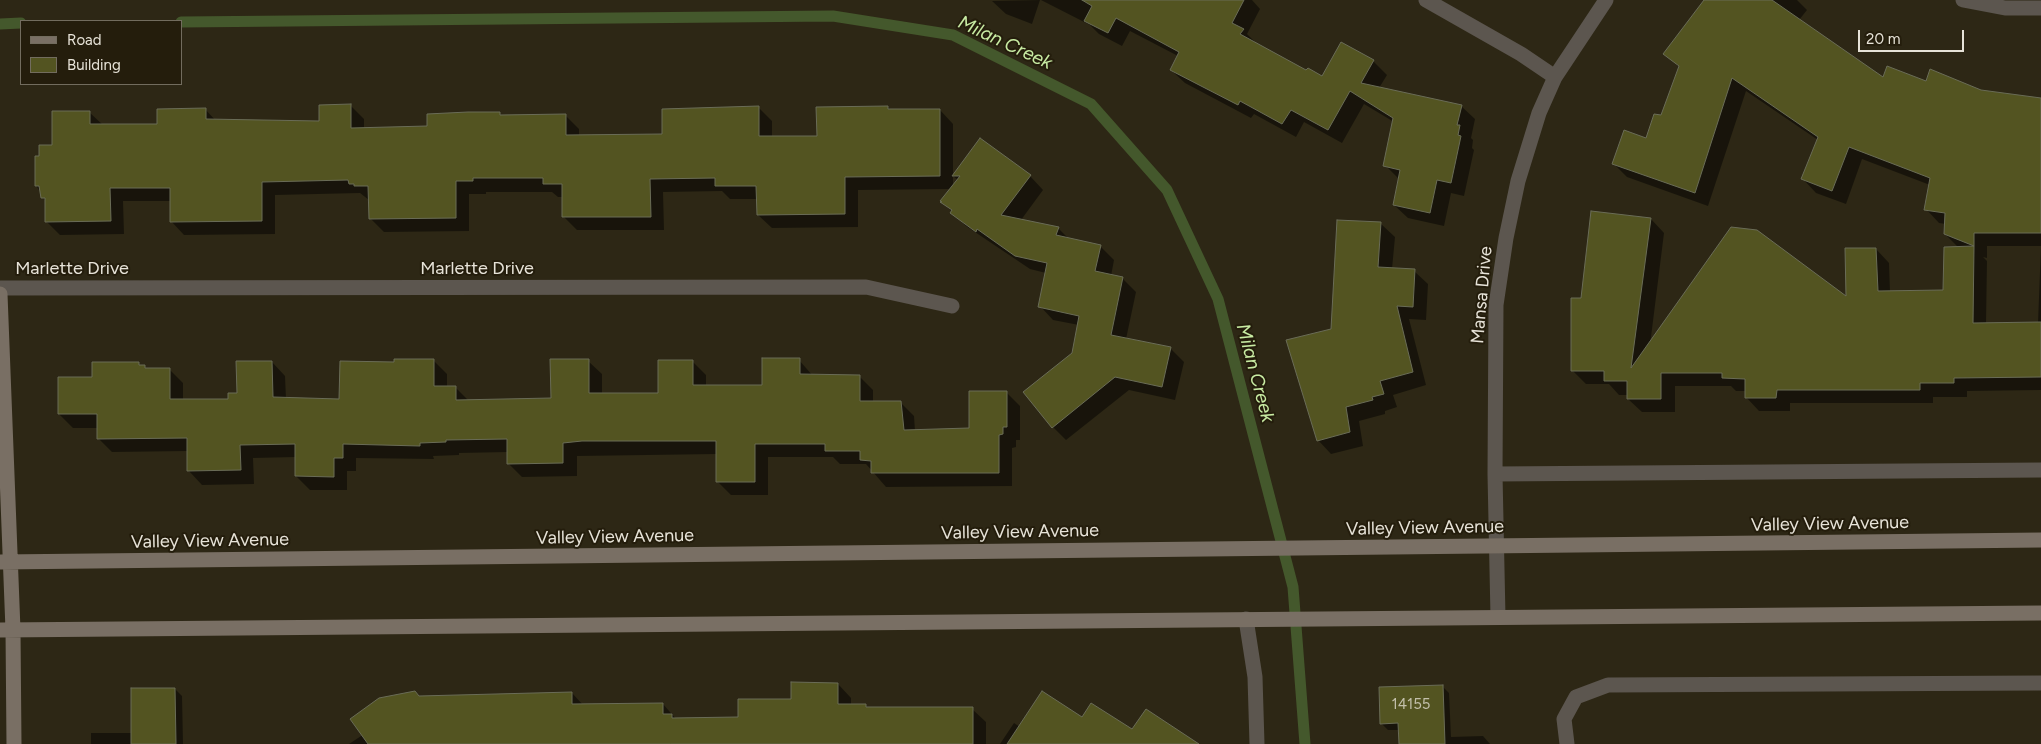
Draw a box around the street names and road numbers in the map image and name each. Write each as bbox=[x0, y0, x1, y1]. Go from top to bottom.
street label: Mansa Drive bbox=[1467, 245, 1497, 345]
street label: Marlette Drive bbox=[15, 258, 129, 280]
street label: Marlette Drive bbox=[420, 258, 534, 280]
street label: Valley View Avenue bbox=[1751, 512, 1909, 536]
street label: Valley View Avenue bbox=[1346, 516, 1504, 540]
street label: Valley View Avenue bbox=[941, 520, 1099, 544]
street label: Valley View Avenue bbox=[536, 525, 694, 549]
street label: Valley View Avenue bbox=[131, 529, 289, 553]

